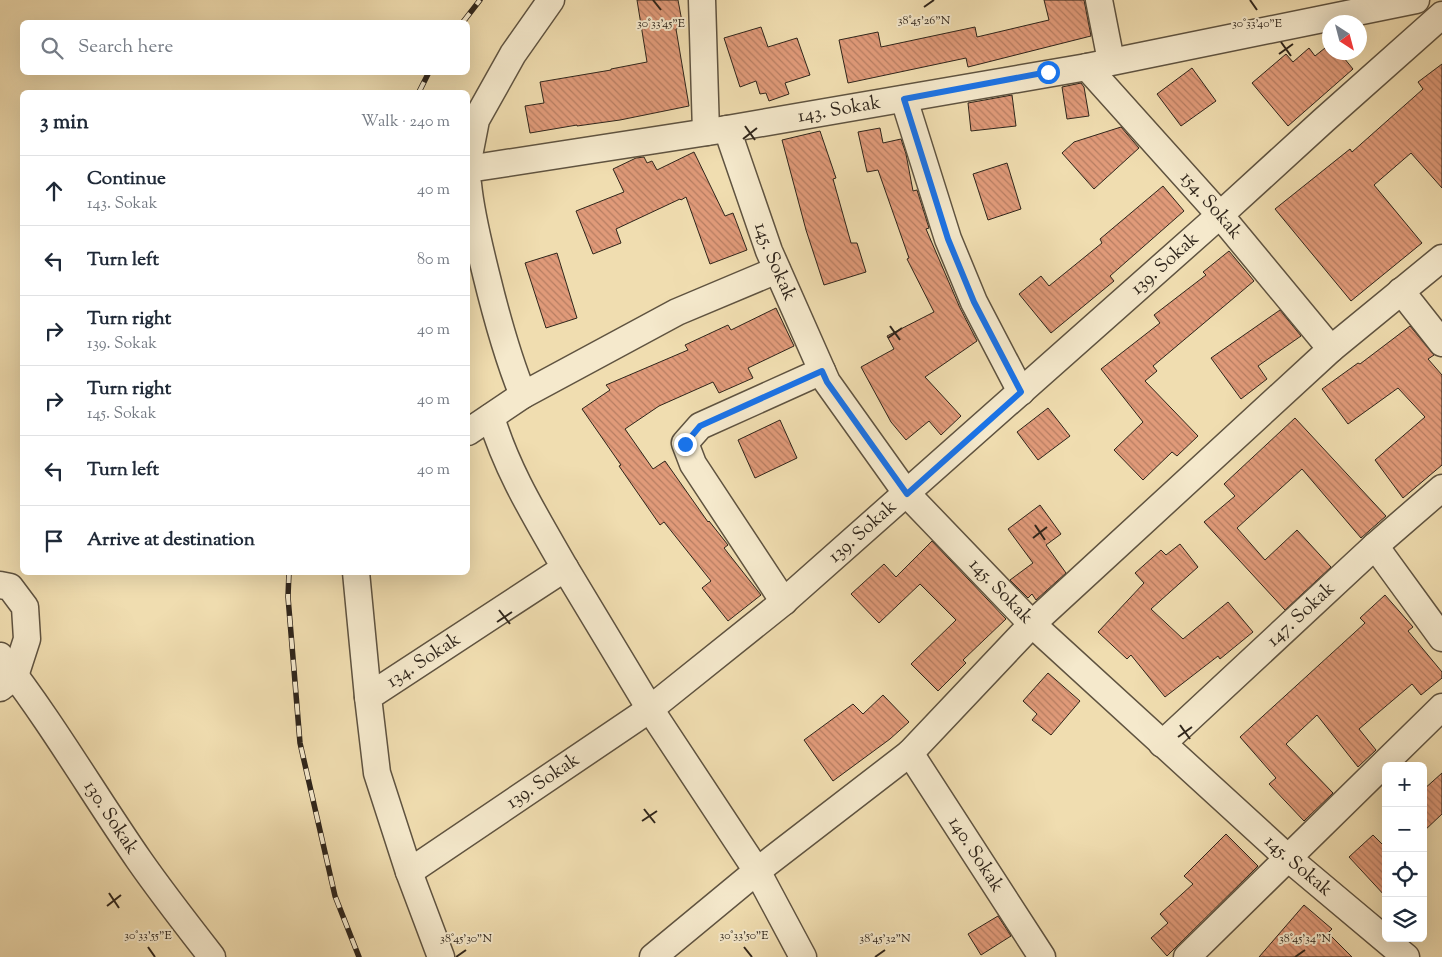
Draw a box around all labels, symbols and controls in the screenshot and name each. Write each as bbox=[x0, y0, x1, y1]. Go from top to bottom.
text: 38°45'26"N bbox=[898, 12, 951, 30]
text: 30°33'45"E bbox=[637, 15, 686, 33]
text: 30°33'40"E bbox=[1232, 15, 1283, 33]
north arrow bbox=[1322, 15, 1367, 60]
search box bbox=[20, 20, 470, 75]
icon: search bbox=[38, 34, 66, 62]
text: Search here bbox=[78, 34, 173, 61]
route start bbox=[1037, 61, 1060, 84]
street label: 143. Sokak bbox=[796, 89, 883, 130]
text: 3 min bbox=[40, 108, 89, 138]
text: Walk · 240 m bbox=[361, 111, 450, 134]
text: Continue bbox=[87, 166, 166, 193]
street label: 154. Sokak bbox=[1174, 166, 1249, 246]
icon: ahead bbox=[40, 177, 68, 205]
text: 40 m bbox=[417, 179, 450, 202]
text: 143. Sokak bbox=[87, 193, 157, 216]
street label: 145. Sokak bbox=[747, 219, 803, 306]
street label: 139. Sokak bbox=[1125, 226, 1206, 301]
icon: left bbox=[40, 247, 68, 275]
text: Turn left bbox=[87, 247, 159, 274]
text: 80 m bbox=[417, 249, 450, 272]
text: Turn right bbox=[87, 306, 171, 333]
icon: right bbox=[40, 317, 68, 345]
text: 40 m bbox=[417, 319, 450, 342]
text: 139. Sokak bbox=[87, 333, 157, 356]
text: Turn right bbox=[87, 376, 171, 403]
icon: right bbox=[40, 387, 68, 415]
text: 40 m bbox=[417, 389, 450, 412]
text: 145. Sokak bbox=[87, 403, 156, 426]
route end bbox=[674, 433, 697, 456]
icon: left bbox=[40, 457, 68, 485]
text: Turn left bbox=[87, 457, 159, 484]
text: 40 m bbox=[417, 459, 450, 482]
street label: 139. Sokak bbox=[823, 493, 903, 569]
icon: arrive bbox=[40, 527, 68, 555]
text: Arrive at destination bbox=[87, 527, 255, 554]
street label: 145. Sokak bbox=[962, 552, 1039, 631]
street label: 147. Sokak bbox=[1261, 575, 1342, 653]
street label: 134. Sokak bbox=[381, 626, 467, 695]
street label: 139. Sokak bbox=[501, 746, 586, 816]
map controls bbox=[1382, 762, 1427, 942]
button: + bbox=[1382, 762, 1427, 807]
street label: 130. Sokak bbox=[76, 775, 145, 861]
button: − bbox=[1382, 807, 1427, 852]
street label: 140. Sokak bbox=[941, 811, 1011, 898]
street label: 145. Sokak bbox=[1258, 829, 1339, 904]
button: locate bbox=[1382, 852, 1427, 897]
button: layers bbox=[1382, 897, 1427, 942]
text: 30°33'55"E bbox=[124, 927, 172, 945]
text: 30°33'50"E bbox=[719, 927, 769, 945]
text: 38°45'30"N bbox=[440, 930, 492, 948]
text: 38°45'32"N bbox=[859, 930, 911, 948]
text: 38°45'34"N bbox=[1279, 930, 1331, 948]

